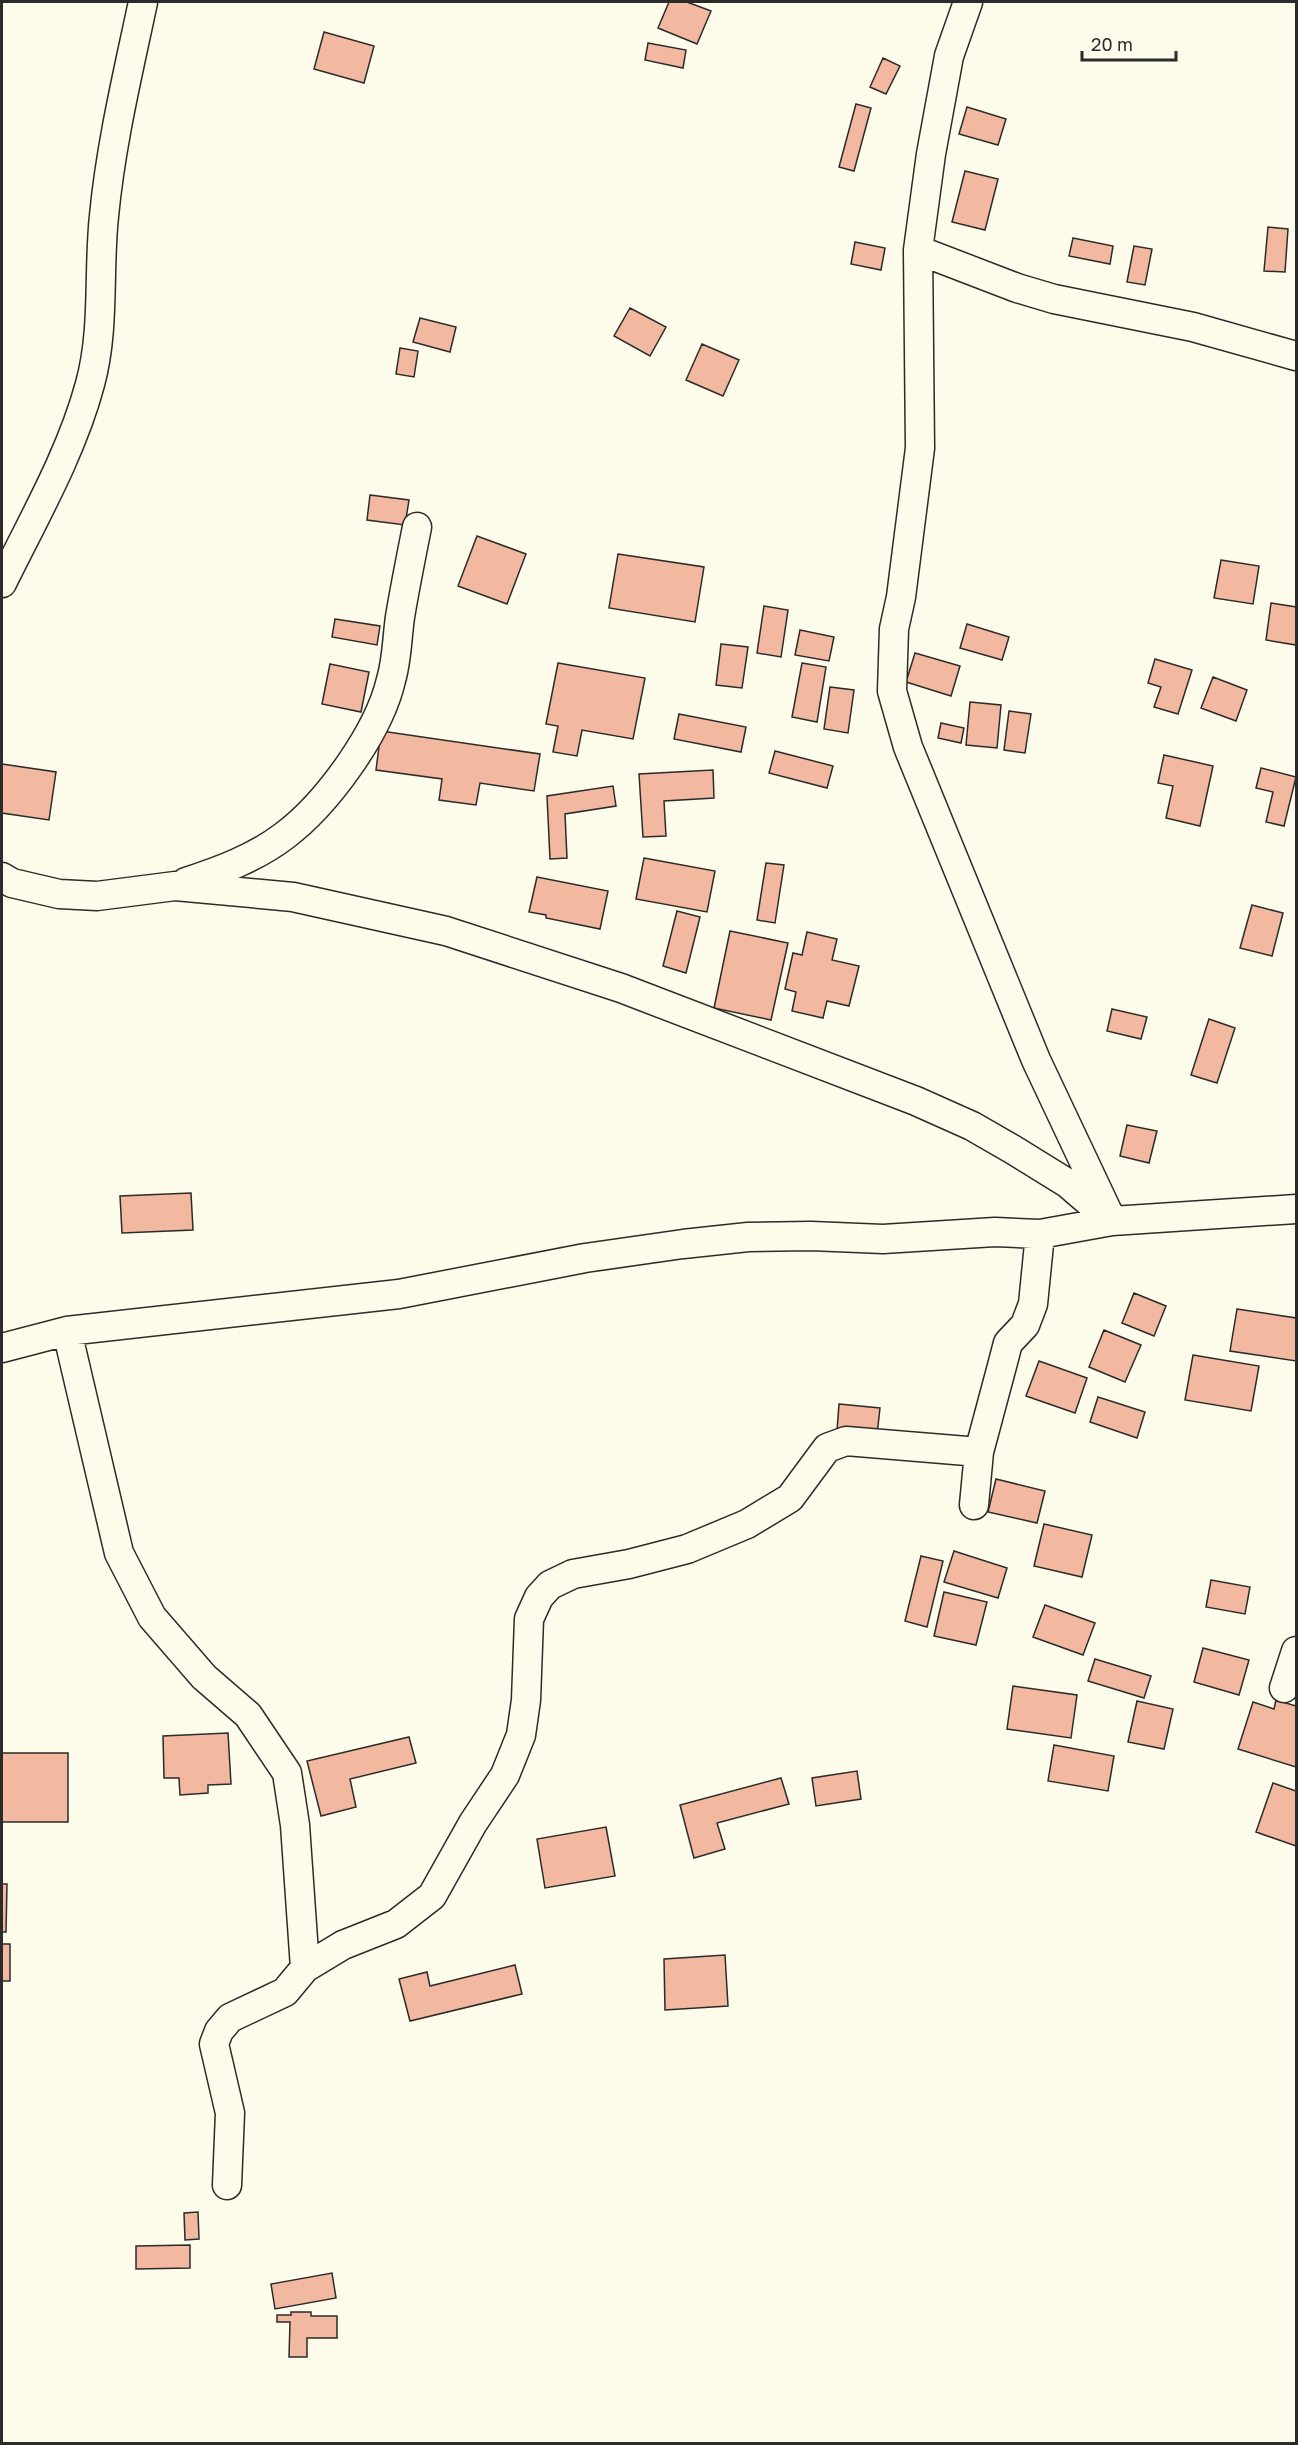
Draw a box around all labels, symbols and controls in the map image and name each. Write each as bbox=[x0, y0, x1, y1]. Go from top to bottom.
scale bar bbox=[1082, 24, 1176, 62]
text: 20 m bbox=[1091, 33, 1133, 55]

